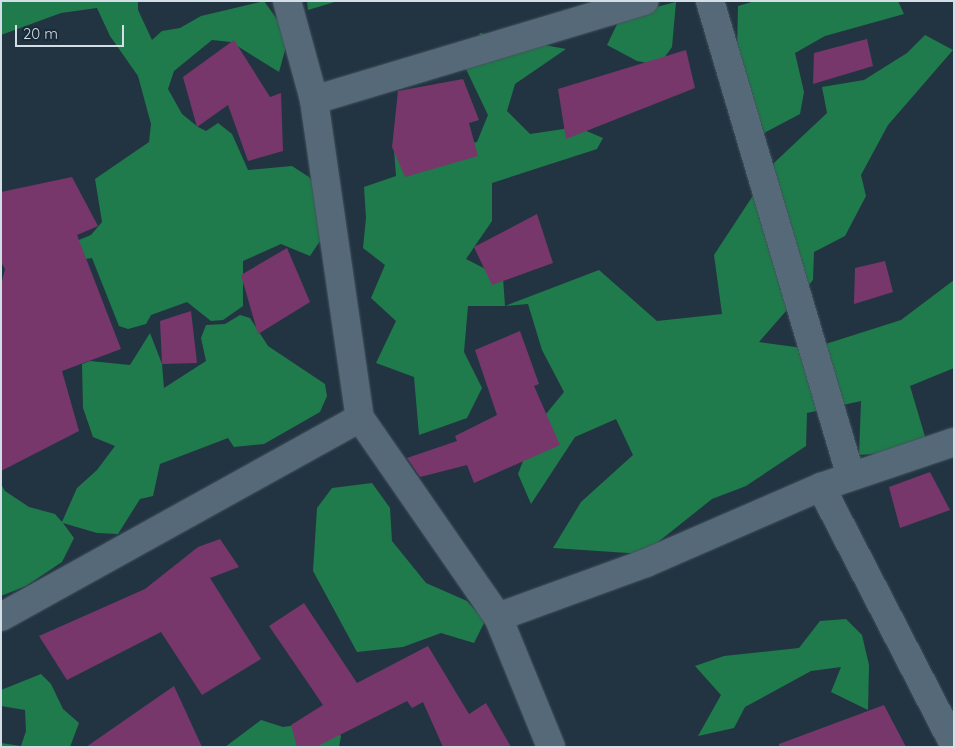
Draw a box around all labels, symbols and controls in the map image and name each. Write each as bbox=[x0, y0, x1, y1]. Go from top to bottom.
scale bar bbox=[18, 15, 126, 47]
text: 20 m bbox=[23, 24, 58, 43]

